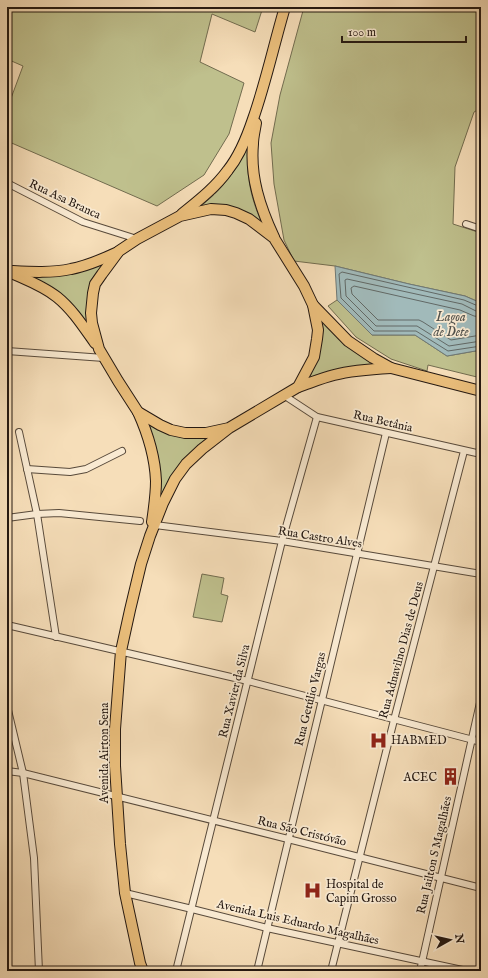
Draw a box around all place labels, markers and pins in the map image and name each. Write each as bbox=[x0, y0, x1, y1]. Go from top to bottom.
hospital icon: HABMED bbox=[368, 730, 388, 750]
place label: HABMED bbox=[391, 733, 447, 748]
building icon: ACEC bbox=[440, 767, 460, 787]
place label: ACEC bbox=[403, 770, 437, 785]
place label: Hospital de Capim Grosso bbox=[326, 877, 397, 907]
hospital icon: Hospital de Capim Grosso bbox=[303, 881, 323, 901]

